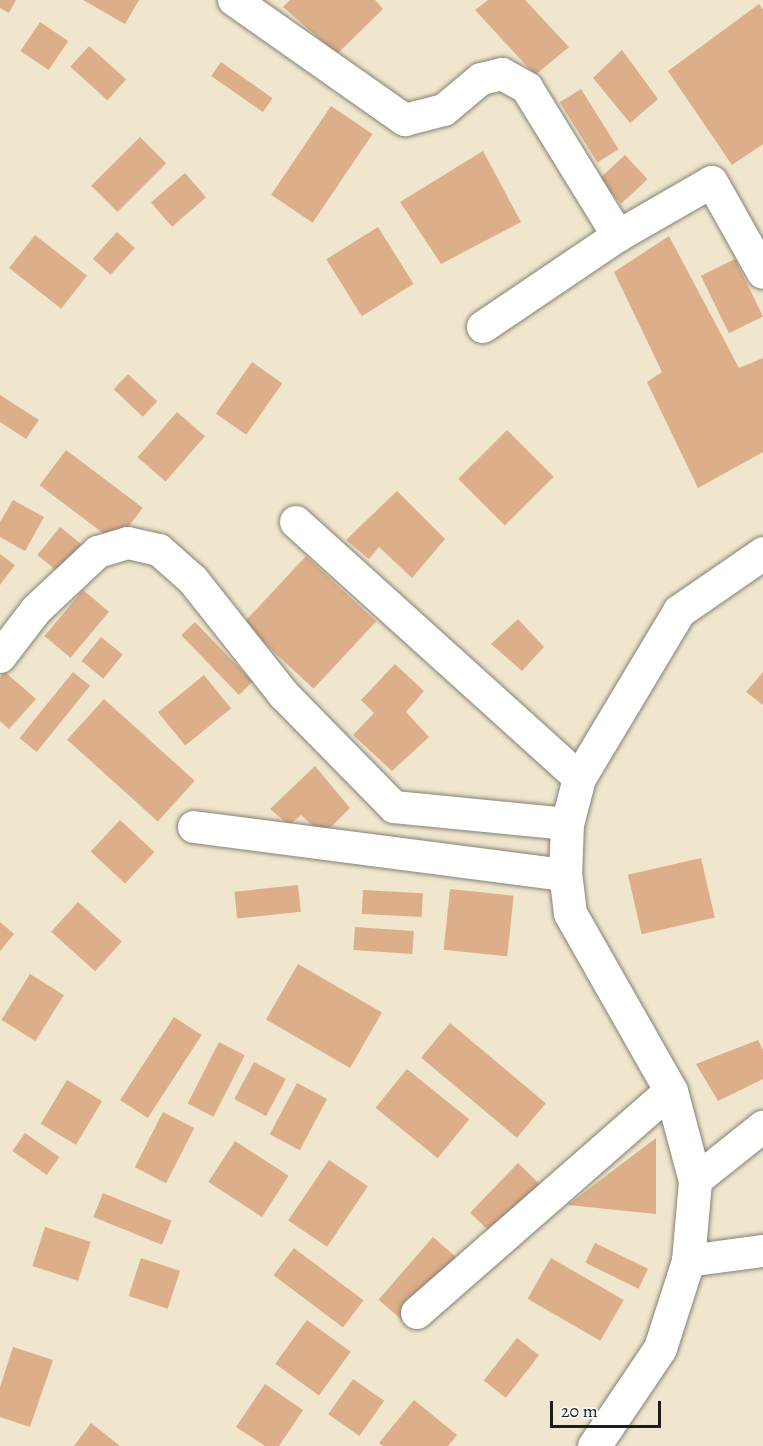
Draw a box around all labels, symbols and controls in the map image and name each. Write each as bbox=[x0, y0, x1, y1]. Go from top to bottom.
scale bar bbox=[553, 1389, 664, 1427]
text: 20 m bbox=[561, 1399, 598, 1423]

